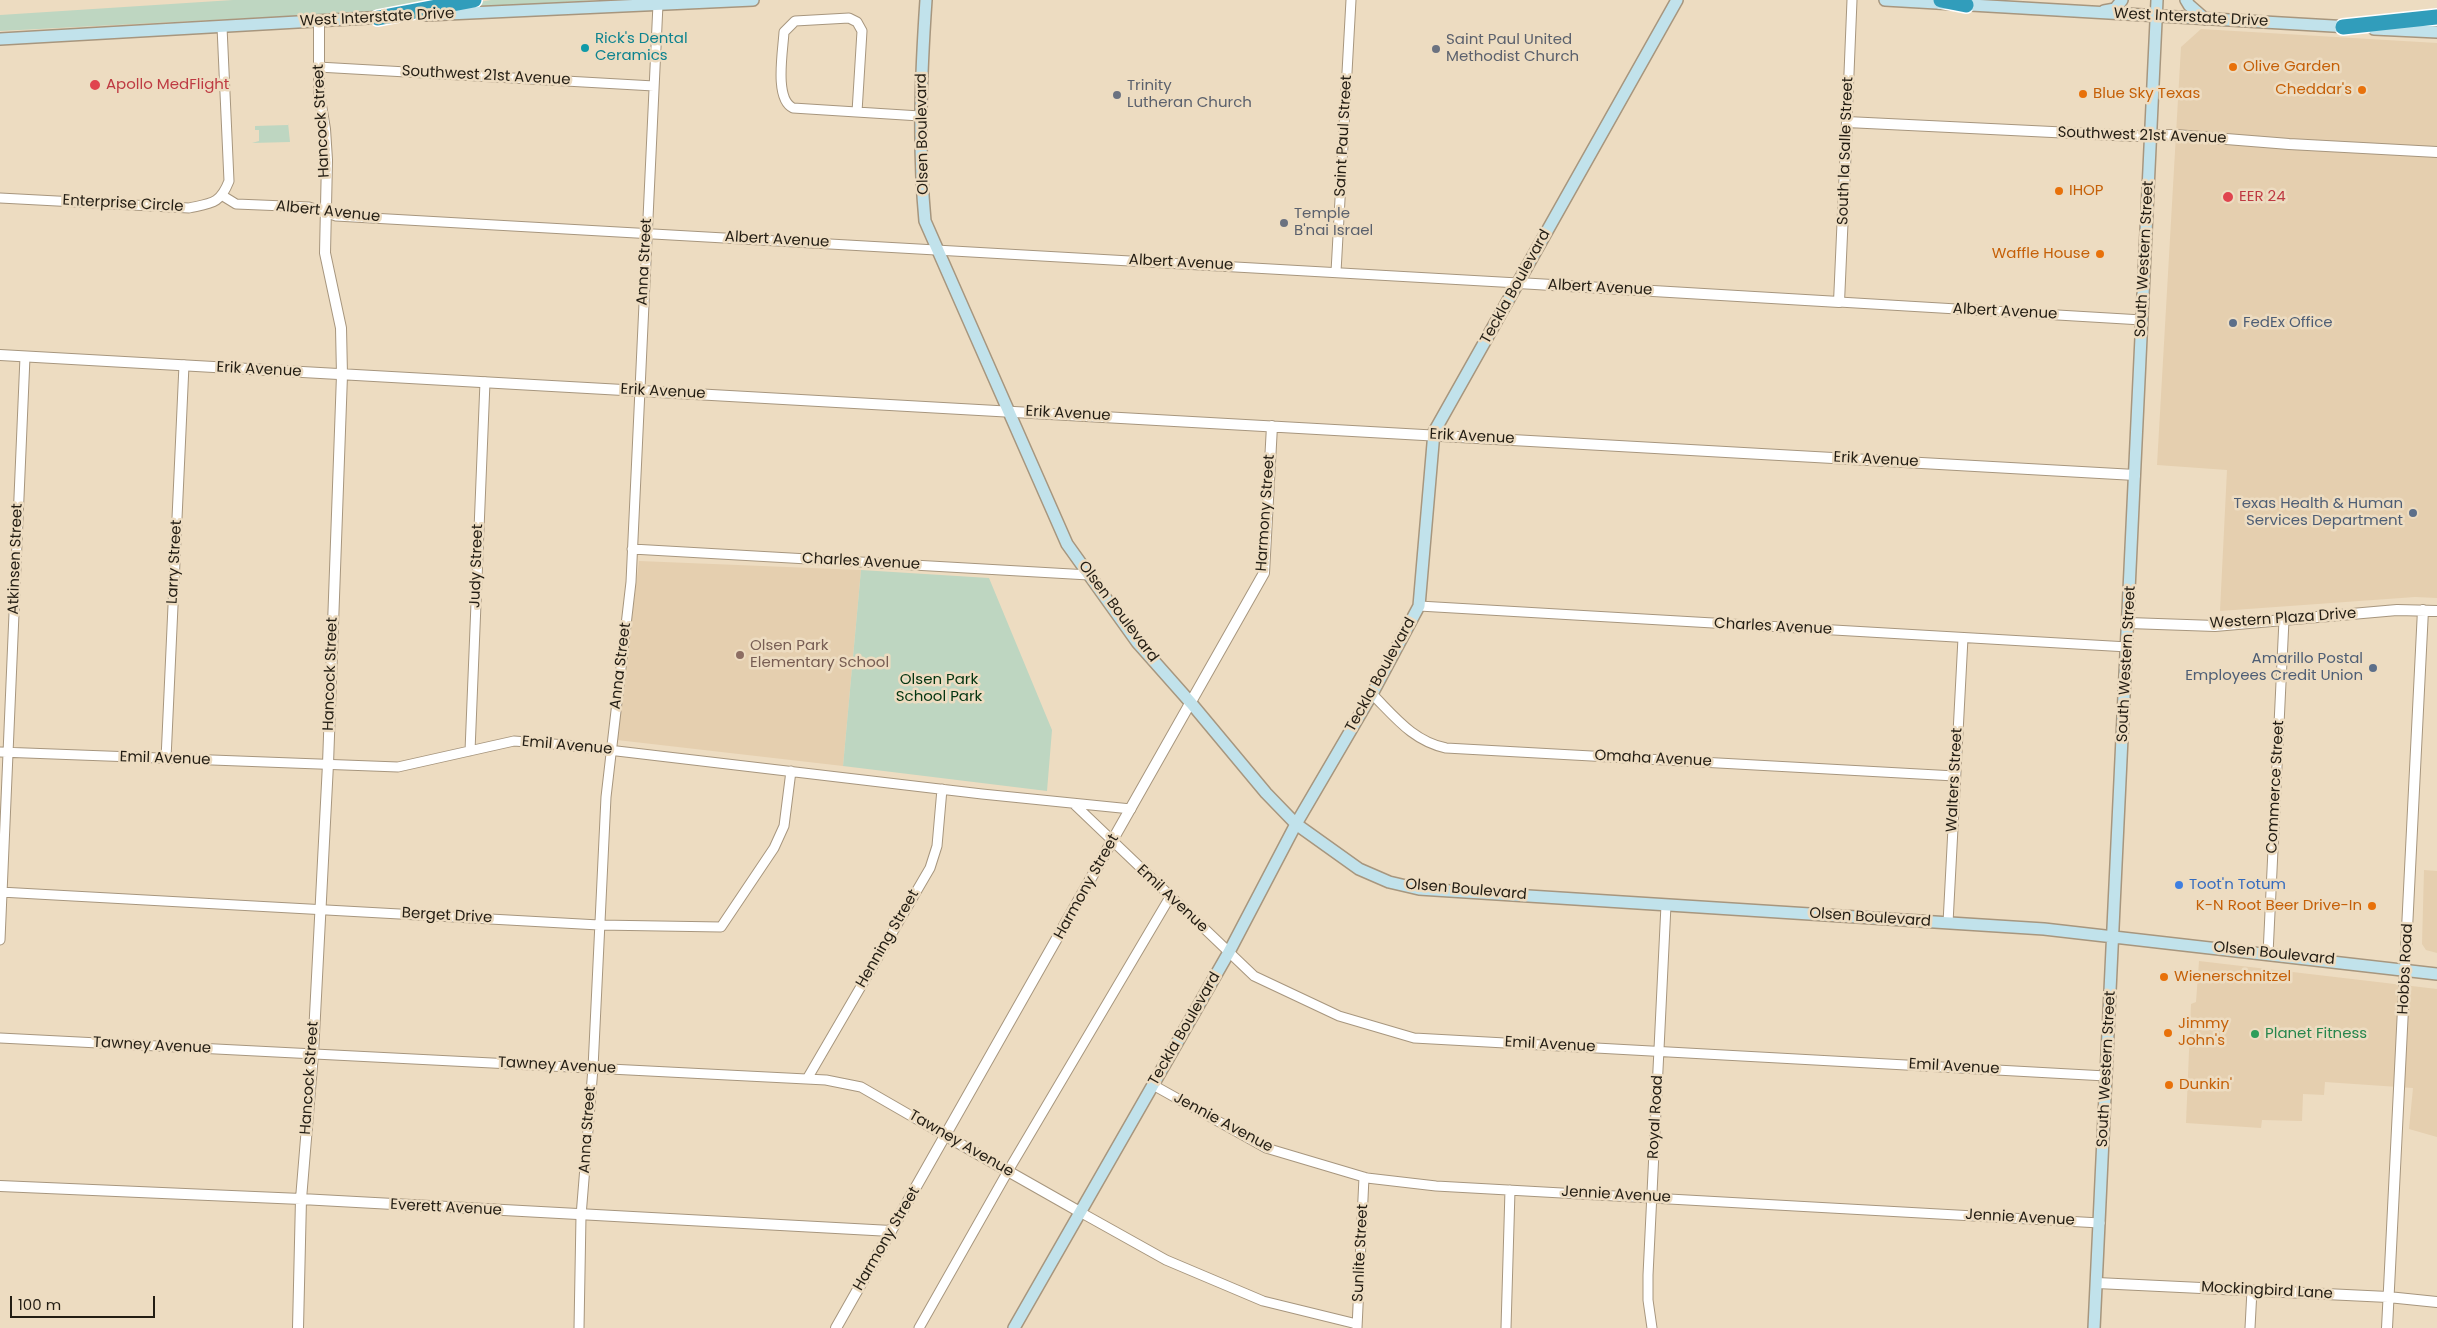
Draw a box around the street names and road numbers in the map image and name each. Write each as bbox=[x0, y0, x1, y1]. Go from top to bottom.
street label: West Interstate Drive bbox=[299, 5, 455, 31]
street label: West Interstate Drive bbox=[2113, 5, 2269, 31]
street label: Southwest 21st Avenue bbox=[401, 63, 571, 89]
street label: Hancock Street bbox=[310, 64, 334, 178]
street label: Olsen Boulevard bbox=[913, 73, 933, 195]
street label: Saint Paul Street bbox=[1332, 75, 1356, 197]
street label: South la Salle Street bbox=[1834, 77, 1858, 225]
street label: Southwest 21st Avenue bbox=[2057, 124, 2227, 148]
street label: South Western Street bbox=[2132, 180, 2158, 338]
street label: Enterprise Circle bbox=[62, 192, 184, 216]
street label: Albert Avenue bbox=[275, 198, 381, 226]
street label: Anna Street bbox=[634, 218, 656, 306]
street label: Teckla Boulevard bbox=[1477, 227, 1555, 347]
street label: Albert Avenue bbox=[724, 228, 830, 252]
street label: Albert Avenue bbox=[1128, 251, 1234, 275]
street label: Albert Avenue bbox=[1547, 276, 1653, 300]
street label: Albert Avenue bbox=[1952, 300, 2058, 324]
street label: Erik Avenue bbox=[216, 359, 302, 381]
street label: Erik Avenue bbox=[620, 381, 706, 403]
street label: Erik Avenue bbox=[1025, 403, 1111, 425]
street label: Erik Avenue bbox=[1429, 426, 1515, 448]
street label: Erik Avenue bbox=[1833, 449, 1919, 471]
street label: Harmony Street bbox=[1253, 454, 1279, 572]
street label: Atkinsen Street bbox=[5, 503, 27, 615]
street label: Larry Street bbox=[164, 519, 186, 605]
street label: Judy Street bbox=[467, 524, 487, 608]
street label: Charles Avenue bbox=[802, 550, 920, 574]
street label: Olsen Boulevard bbox=[1074, 558, 1162, 666]
street label: South Western Street bbox=[2114, 585, 2140, 743]
street label: Western Plaza Drive bbox=[2209, 605, 2357, 633]
street label: Teckla Boulevard bbox=[1342, 615, 1420, 735]
street label: Charles Avenue bbox=[1714, 615, 1832, 639]
street label: Hancock Street bbox=[320, 617, 342, 731]
street label: Anna Street bbox=[607, 622, 635, 710]
street label: Commerce Street bbox=[2264, 720, 2288, 854]
street label: Walters Street bbox=[1943, 727, 1967, 833]
street label: Emil Avenue bbox=[521, 733, 613, 759]
street label: Omaha Avenue bbox=[1594, 747, 1712, 771]
street label: Emil Avenue bbox=[119, 748, 211, 770]
street label: Harmony Street bbox=[1051, 831, 1123, 943]
street label: Emil Avenue bbox=[1133, 861, 1211, 937]
street label: Olsen Boulevard bbox=[1405, 876, 1527, 904]
street label: Henning Street bbox=[853, 887, 923, 991]
street label: Berget Drive bbox=[401, 905, 493, 927]
street label: Olsen Boulevard bbox=[1809, 905, 1931, 931]
street label: Hobbs Road bbox=[2395, 923, 2417, 1015]
street label: Olsen Boulevard bbox=[2212, 939, 2336, 969]
street label: Teckla Boulevard bbox=[1145, 969, 1225, 1089]
street label: South Western Street bbox=[2094, 990, 2120, 1148]
street label: Hancock Street bbox=[297, 1021, 323, 1135]
street label: Tawney Avenue bbox=[92, 1034, 212, 1058]
street label: Emil Avenue bbox=[1504, 1034, 1596, 1056]
street label: Tawney Avenue bbox=[497, 1054, 617, 1078]
street label: Emil Avenue bbox=[1908, 1056, 2000, 1078]
street label: Royal Road bbox=[1645, 1075, 1667, 1159]
street label: Anna Street bbox=[576, 1086, 600, 1174]
street label: Jennie Avenue bbox=[1170, 1089, 1276, 1157]
street label: Tawney Avenue bbox=[905, 1107, 1017, 1181]
street label: Jennie Avenue bbox=[1561, 1183, 1671, 1207]
street label: Harmony Street bbox=[850, 1184, 924, 1294]
street label: Everett Avenue bbox=[390, 1196, 502, 1220]
street label: Sunlite Street bbox=[1349, 1204, 1373, 1302]
street label: Jennie Avenue bbox=[1965, 1206, 2075, 1230]
street label: Mockingbird Lane bbox=[2201, 1279, 2333, 1303]

